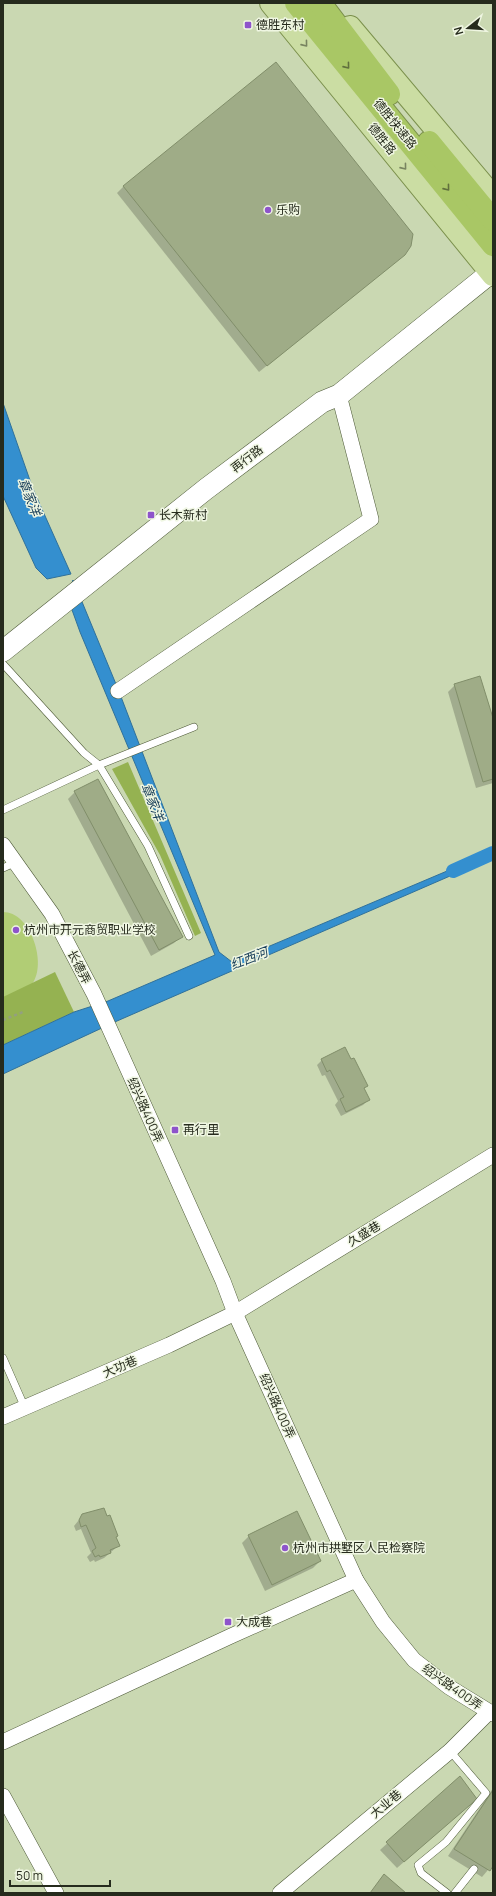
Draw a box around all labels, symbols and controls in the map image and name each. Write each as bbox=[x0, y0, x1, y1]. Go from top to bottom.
north arrow bbox=[448, 8, 488, 48]
place label: 德胜东村 bbox=[256, 16, 305, 33]
marker: 德胜东村 bbox=[243, 20, 253, 30]
text: N bbox=[450, 25, 466, 37]
one-way arrow bbox=[300, 40, 307, 47]
one-way arrow bbox=[343, 61, 350, 68]
street label: 德胜快速路 bbox=[370, 95, 421, 152]
street label: 德胜路 bbox=[364, 119, 400, 158]
one-way arrow bbox=[400, 162, 407, 169]
one-way arrow bbox=[442, 184, 449, 191]
place label: 乐购 bbox=[276, 201, 300, 218]
marker: 乐购 bbox=[263, 205, 273, 215]
street label: 再行路 bbox=[227, 441, 266, 476]
water label: 章家洋 bbox=[15, 476, 46, 520]
place label: 长木新村 bbox=[159, 506, 208, 523]
marker: 长木新村 bbox=[146, 510, 156, 520]
water label: 章家洋 bbox=[137, 781, 169, 825]
place label: 杭州市开元商贸职业学校 bbox=[24, 921, 156, 938]
marker: 杭州市开元商贸职业学校 bbox=[11, 925, 21, 935]
water label: 红西河 bbox=[228, 942, 273, 973]
street label: 长德弄 bbox=[64, 947, 95, 987]
street label: 绍兴路400弄 bbox=[124, 1074, 167, 1145]
place label: 再行里 bbox=[183, 1121, 219, 1138]
marker: 再行里 bbox=[170, 1125, 180, 1135]
street label: 久盛巷 bbox=[344, 1217, 384, 1250]
street label: 大功巷 bbox=[100, 1352, 140, 1381]
street label: 绍兴路400弄 bbox=[256, 1370, 299, 1441]
place label: 杭州市拱墅区人民检察院 bbox=[293, 1539, 425, 1556]
marker: 杭州市拱墅区人民检察院 bbox=[280, 1543, 290, 1553]
place label: 大成巷 bbox=[236, 1613, 272, 1630]
marker: 大成巷 bbox=[223, 1617, 233, 1627]
street label: 绍兴路400弄 bbox=[419, 1660, 486, 1714]
street label: 大业巷 bbox=[366, 1786, 405, 1822]
scale bar bbox=[10, 1862, 110, 1888]
text: 50 m bbox=[16, 1867, 43, 1884]

